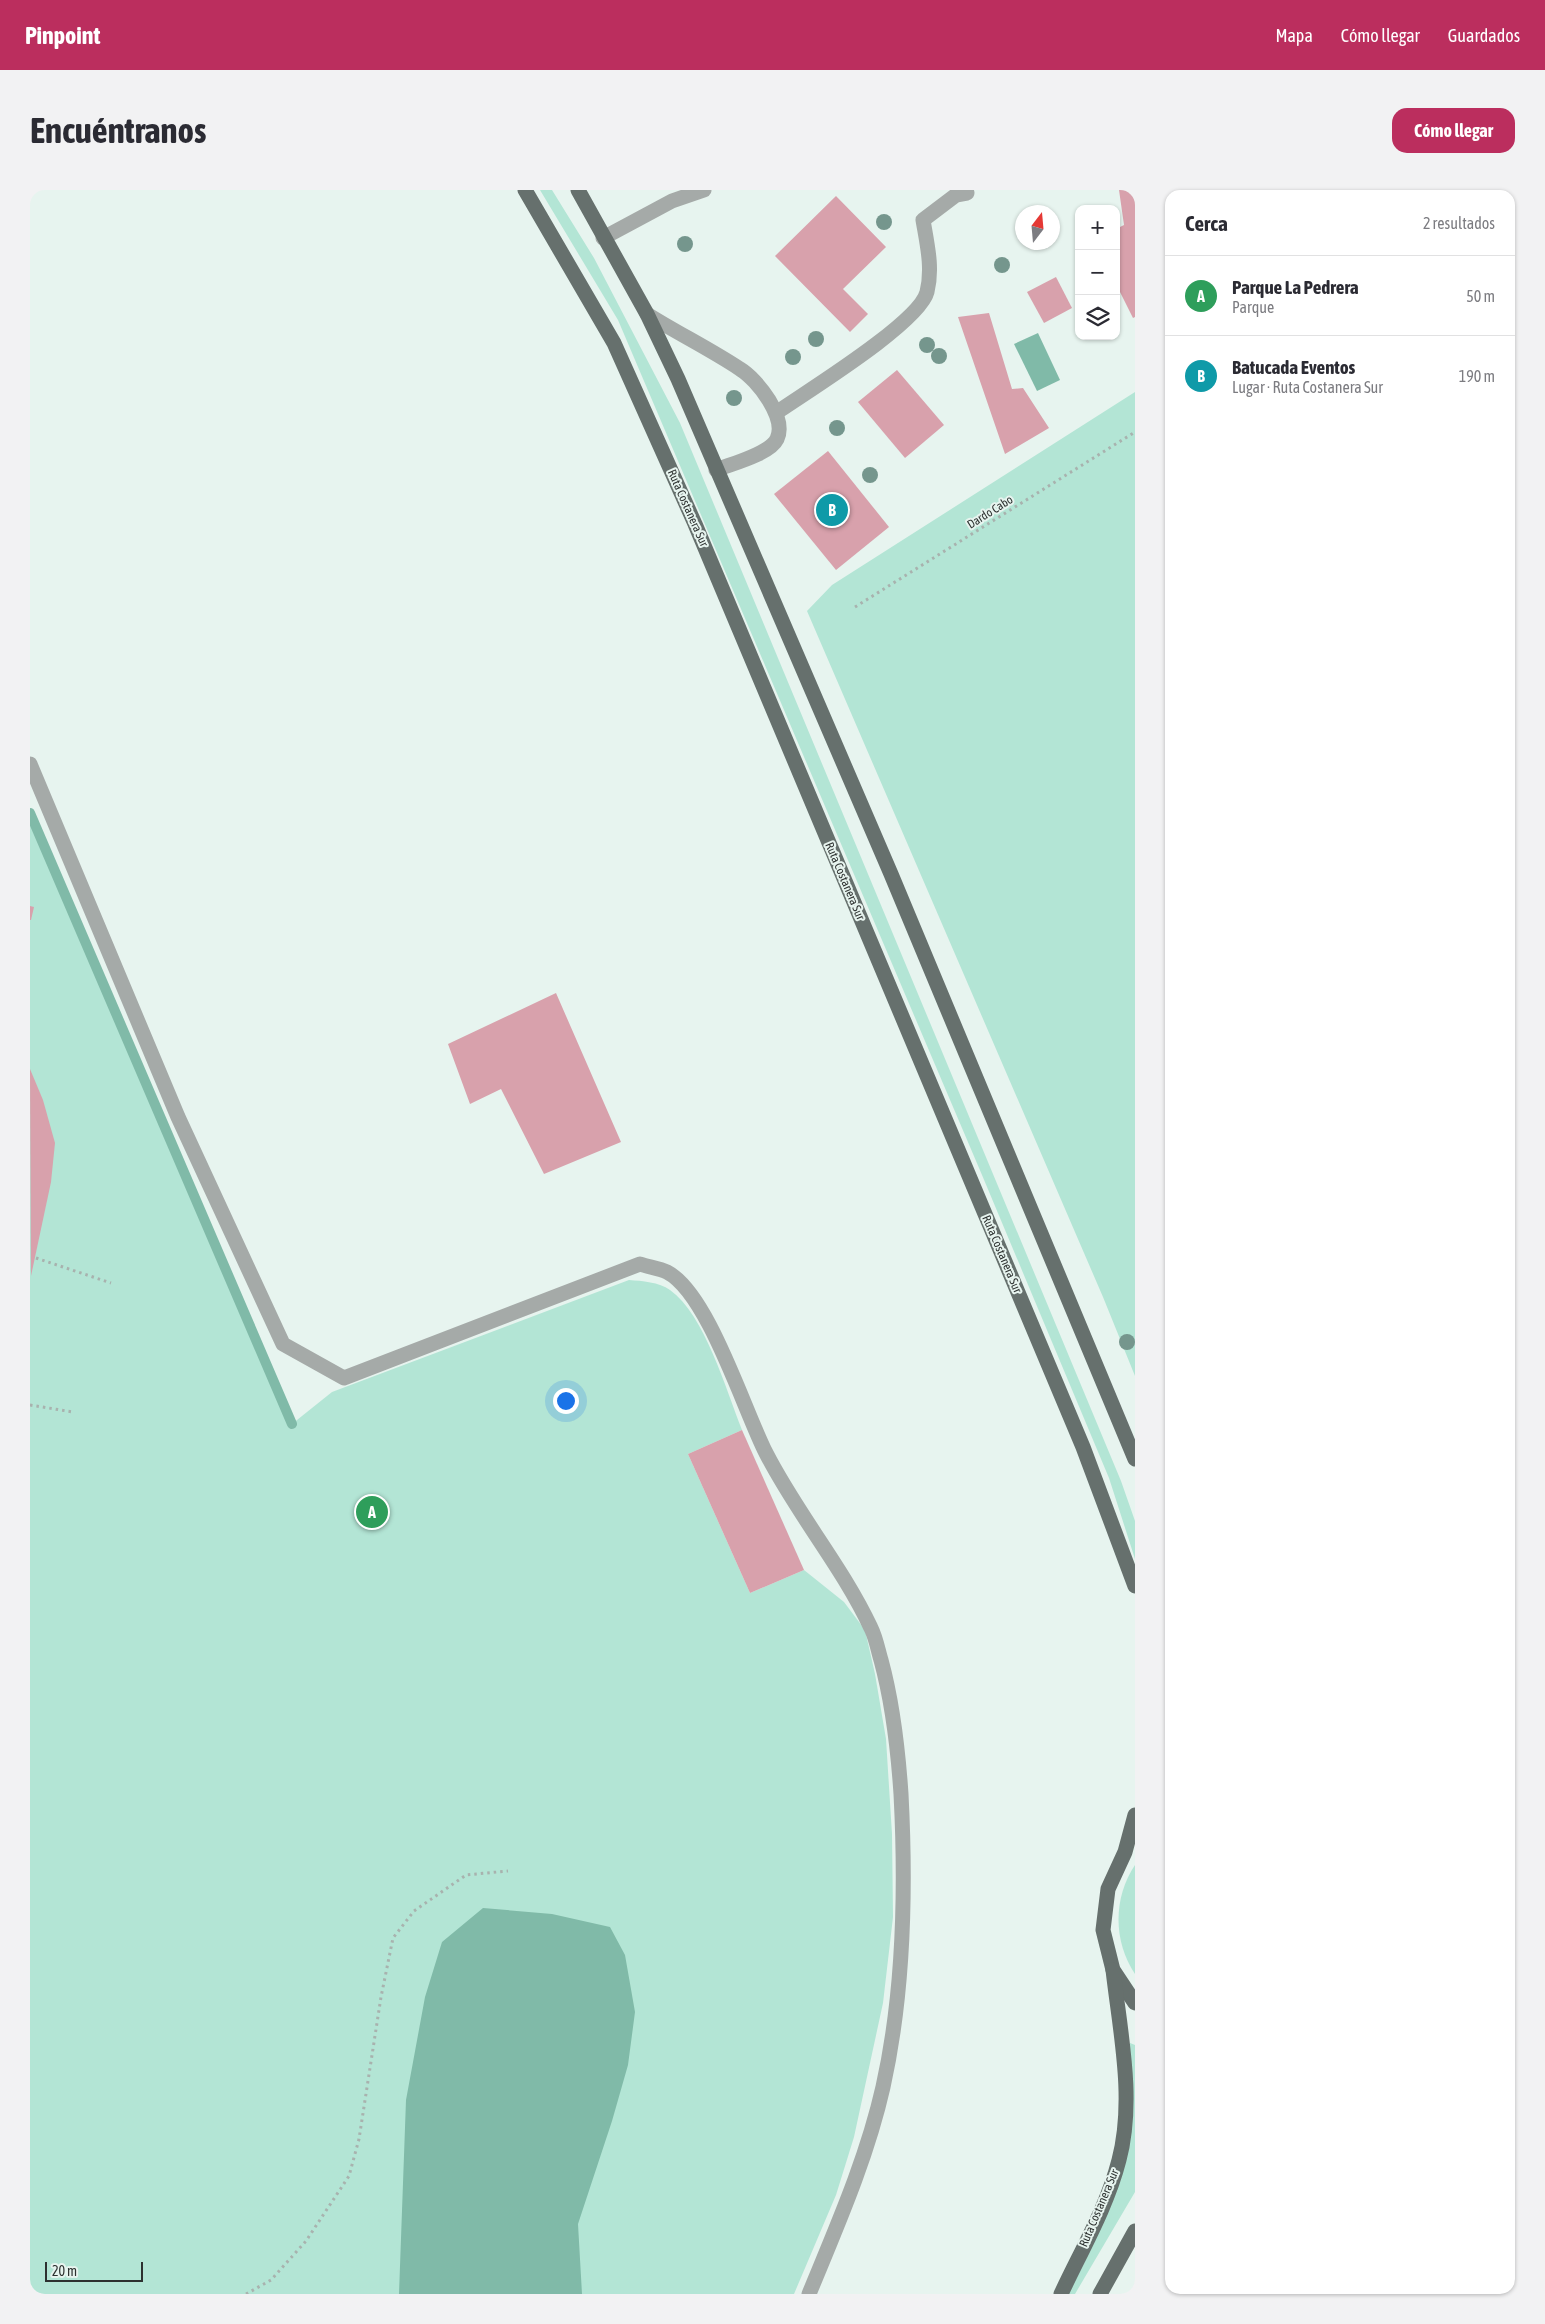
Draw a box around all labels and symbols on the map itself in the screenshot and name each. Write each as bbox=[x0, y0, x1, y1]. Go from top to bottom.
north arrow bbox=[1015, 205, 1060, 250]
street label: Ruta Costanera Sur bbox=[665, 467, 711, 549]
pin: B bbox=[816, 491, 848, 529]
street label: Dardo Cabo bbox=[965, 492, 1016, 531]
street label: Ruta Costanera Sur bbox=[822, 840, 868, 922]
street label: Ruta Costanera Sur bbox=[979, 1213, 1025, 1295]
your location bbox=[553, 1388, 579, 1414]
pin: A bbox=[356, 1493, 388, 1531]
street label: Ruta Costanera Sur bbox=[1076, 2167, 1122, 2249]
scale bar bbox=[45, 2259, 142, 2282]

